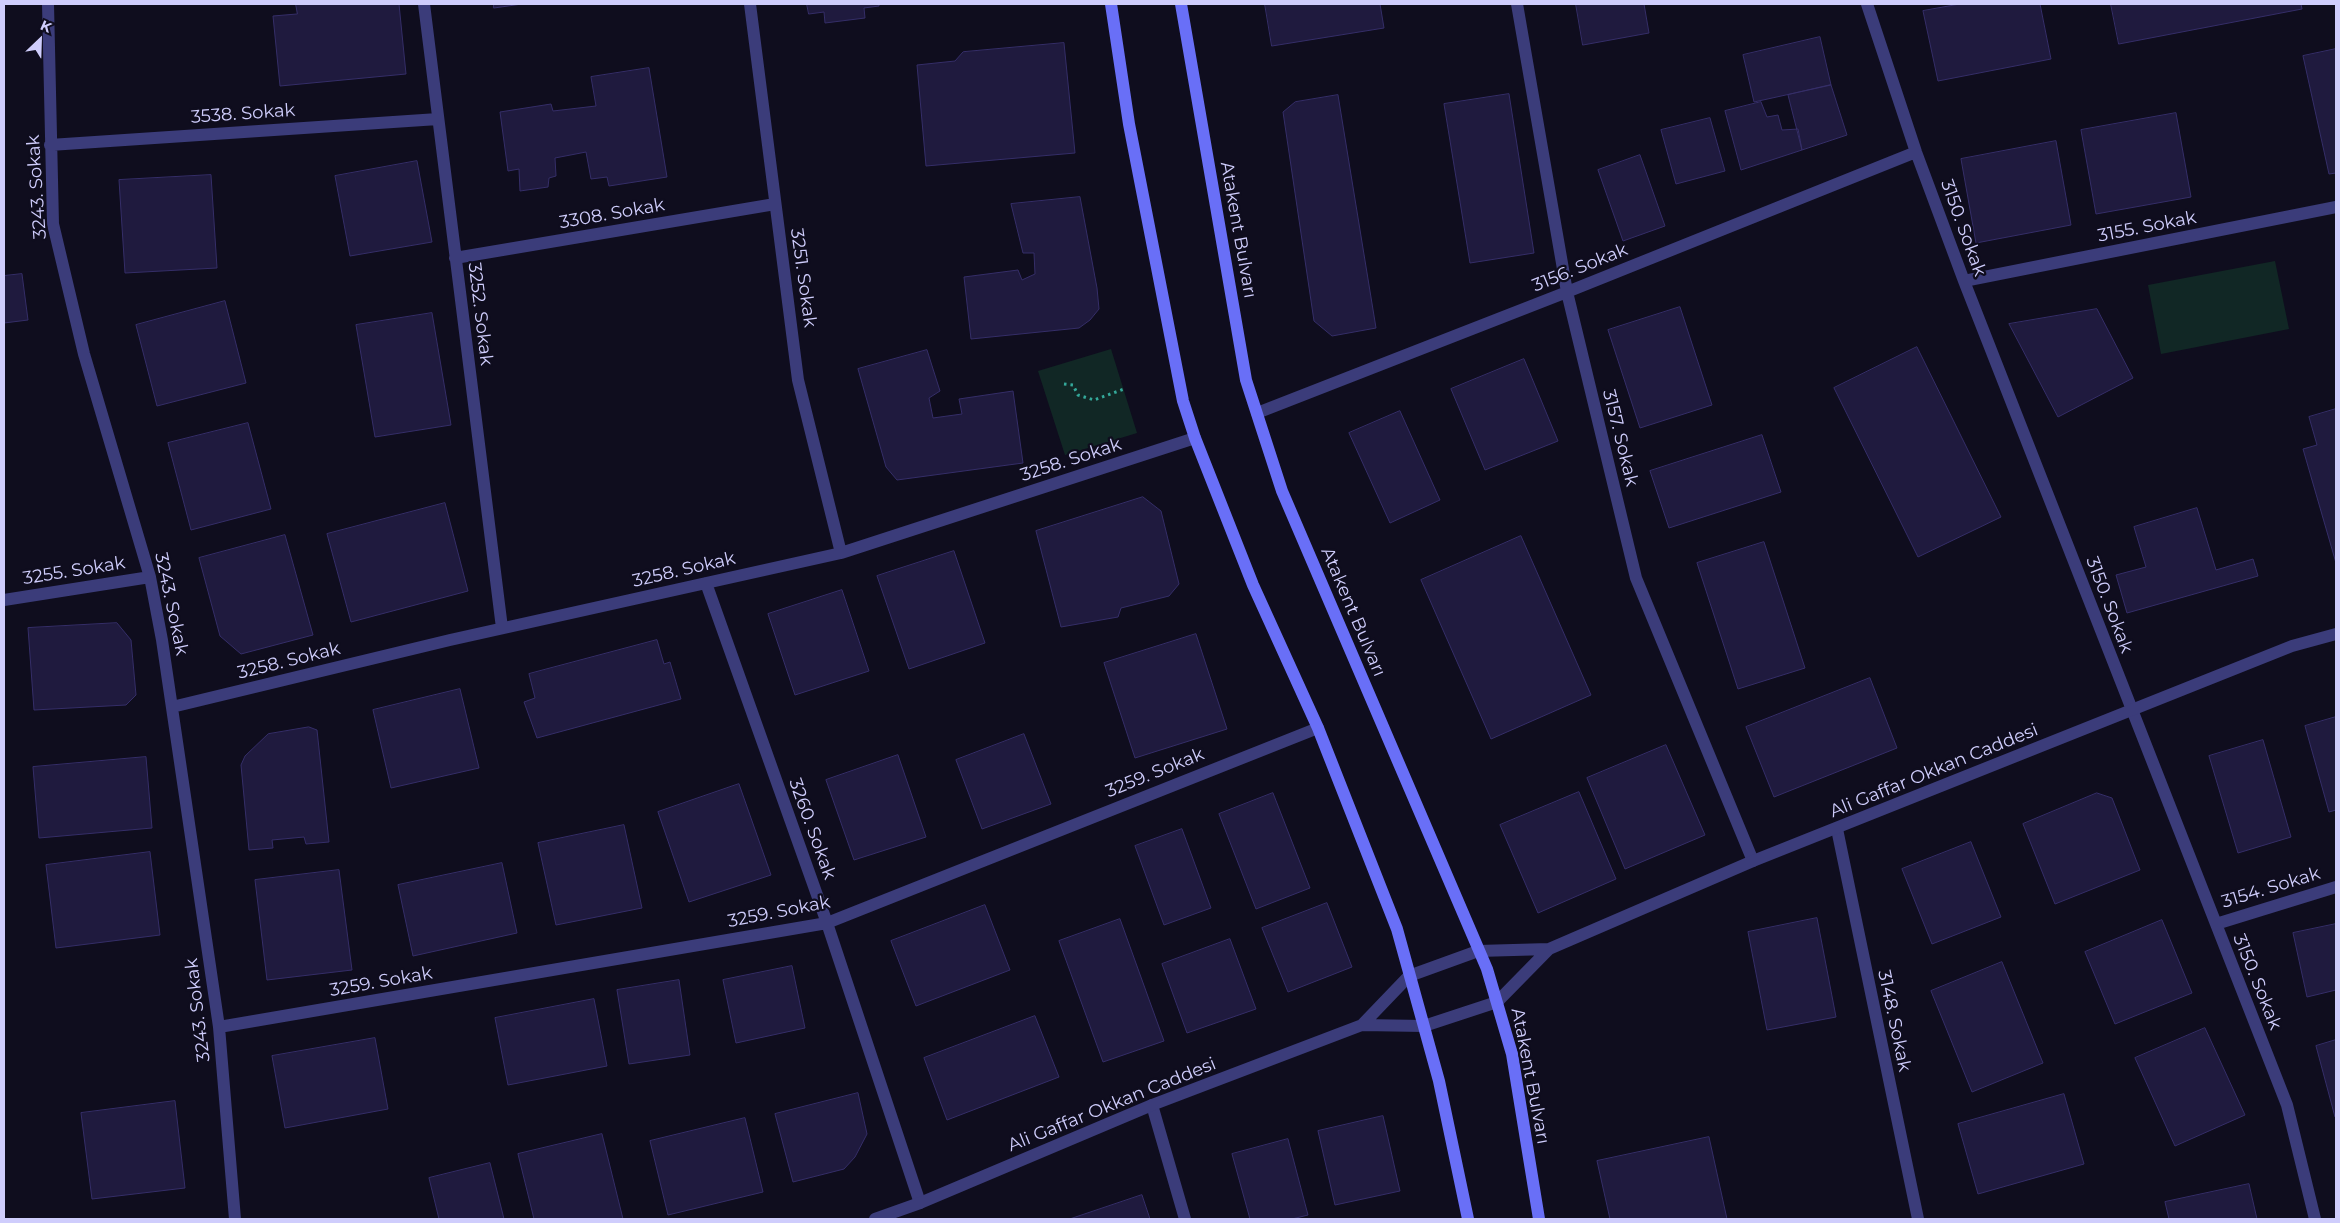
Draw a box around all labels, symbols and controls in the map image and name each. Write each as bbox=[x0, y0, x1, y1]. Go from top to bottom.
north arrow bbox=[15, 15, 65, 65]
text: K bbox=[38, 16, 55, 37]
street label: 3538. Sokak bbox=[190, 100, 296, 128]
street label: 3243. Sokak bbox=[23, 134, 51, 240]
street label: Atakent Bulvarı bbox=[1215, 160, 1261, 300]
street label: 3150. Sokak bbox=[1936, 177, 1990, 279]
street label: 3308. Sokak bbox=[558, 194, 666, 234]
street label: 3155. Sokak bbox=[2096, 207, 2198, 247]
street label: 3251. Sokak bbox=[785, 227, 821, 329]
street label: 3156. Sokak bbox=[1529, 239, 1631, 297]
street label: 3252. Sokak bbox=[463, 261, 497, 367]
street label: 3157. Sokak bbox=[1598, 387, 1642, 489]
street label: 3258. Sokak bbox=[1018, 434, 1124, 486]
street label: Atakent Bulvarı bbox=[1316, 544, 1390, 680]
street label: 3258. Sokak bbox=[630, 548, 738, 592]
street label: 3243. Sokak bbox=[150, 551, 192, 657]
street label: 3255. Sokak bbox=[21, 552, 127, 590]
street label: 3150. Sokak bbox=[2081, 554, 2137, 656]
street label: 3258. Sokak bbox=[235, 638, 343, 684]
street label: Ali Gaffar Okkan Caddesi bbox=[1827, 719, 2041, 823]
street label: 3259. Sokak bbox=[1103, 743, 1207, 803]
street label: 3260. Sokak bbox=[784, 776, 840, 882]
street label: 3154. Sokak bbox=[2219, 863, 2323, 913]
street label: 3259. Sokak bbox=[726, 891, 832, 933]
street label: 3150. Sokak bbox=[2228, 931, 2286, 1033]
street label: 3243. Sokak bbox=[181, 957, 215, 1063]
street label: 3259. Sokak bbox=[328, 962, 434, 1002]
street label: 3148. Sokak bbox=[1873, 968, 1915, 1074]
street label: Atakent Bulvarı bbox=[1506, 1006, 1554, 1146]
street label: Ali Gaffar Okkan Caddesi bbox=[1005, 1053, 1219, 1157]

